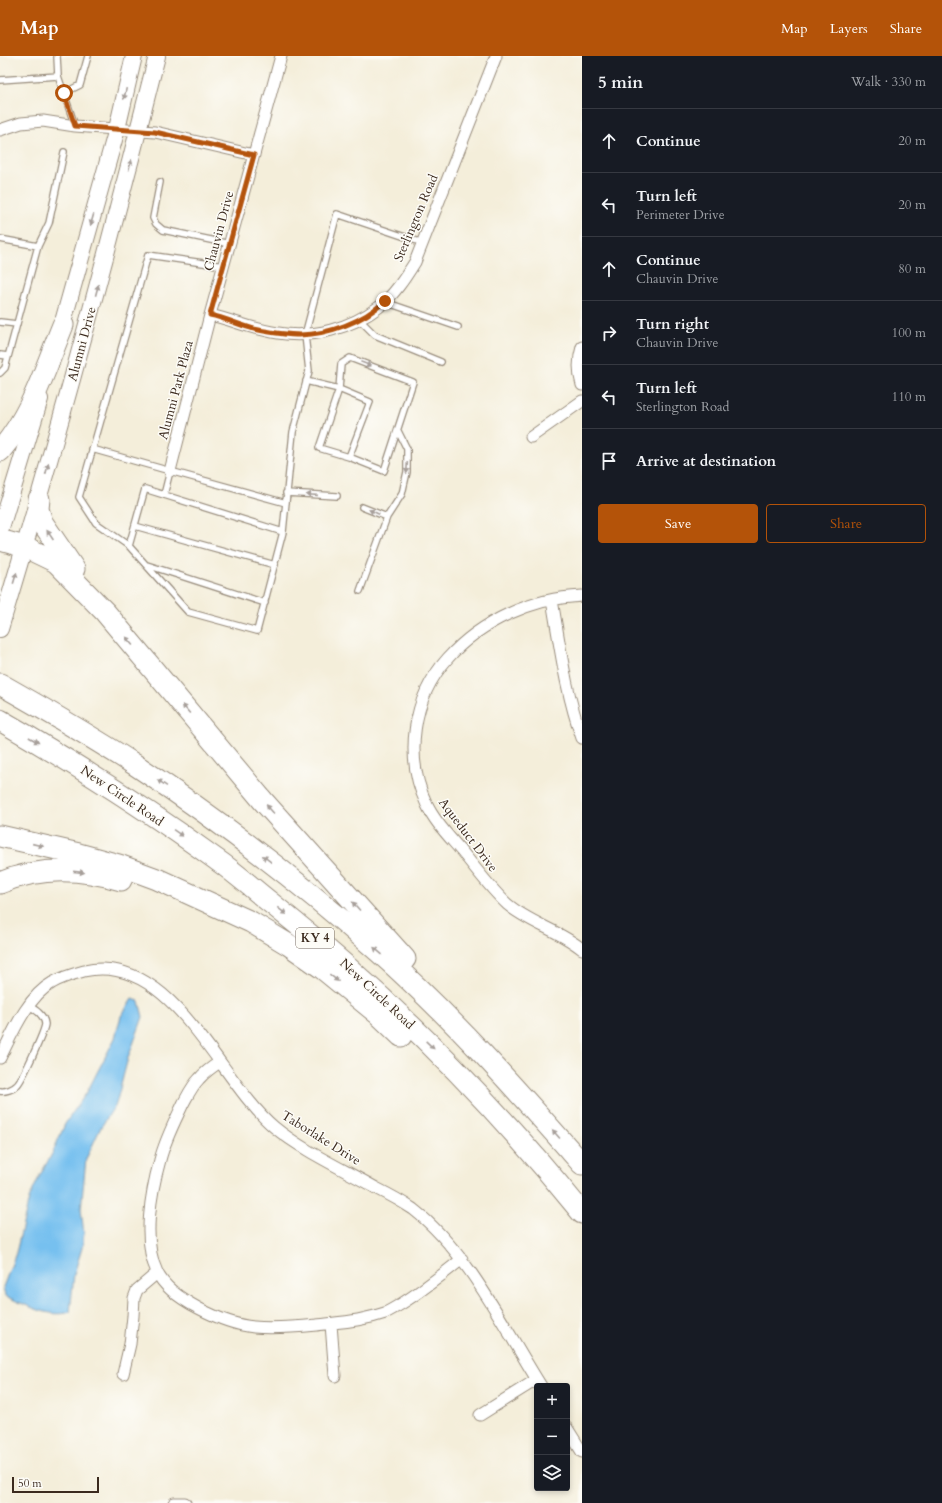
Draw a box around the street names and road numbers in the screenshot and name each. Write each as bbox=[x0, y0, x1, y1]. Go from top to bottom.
street label: Sterlington Road bbox=[389, 171, 443, 265]
street label: Chauvin Drive bbox=[200, 189, 238, 273]
street label: Alumni Drive bbox=[63, 305, 101, 383]
street label: Alumni Park Plaza bbox=[154, 338, 198, 441]
street label: New Circle Road bbox=[77, 762, 167, 830]
street label: Aqueduct Drive bbox=[434, 794, 502, 876]
road number: KY 4 bbox=[296, 928, 334, 948]
street label: New Circle Road bbox=[336, 955, 418, 1034]
street label: Taborlake Drive bbox=[278, 1106, 364, 1170]

